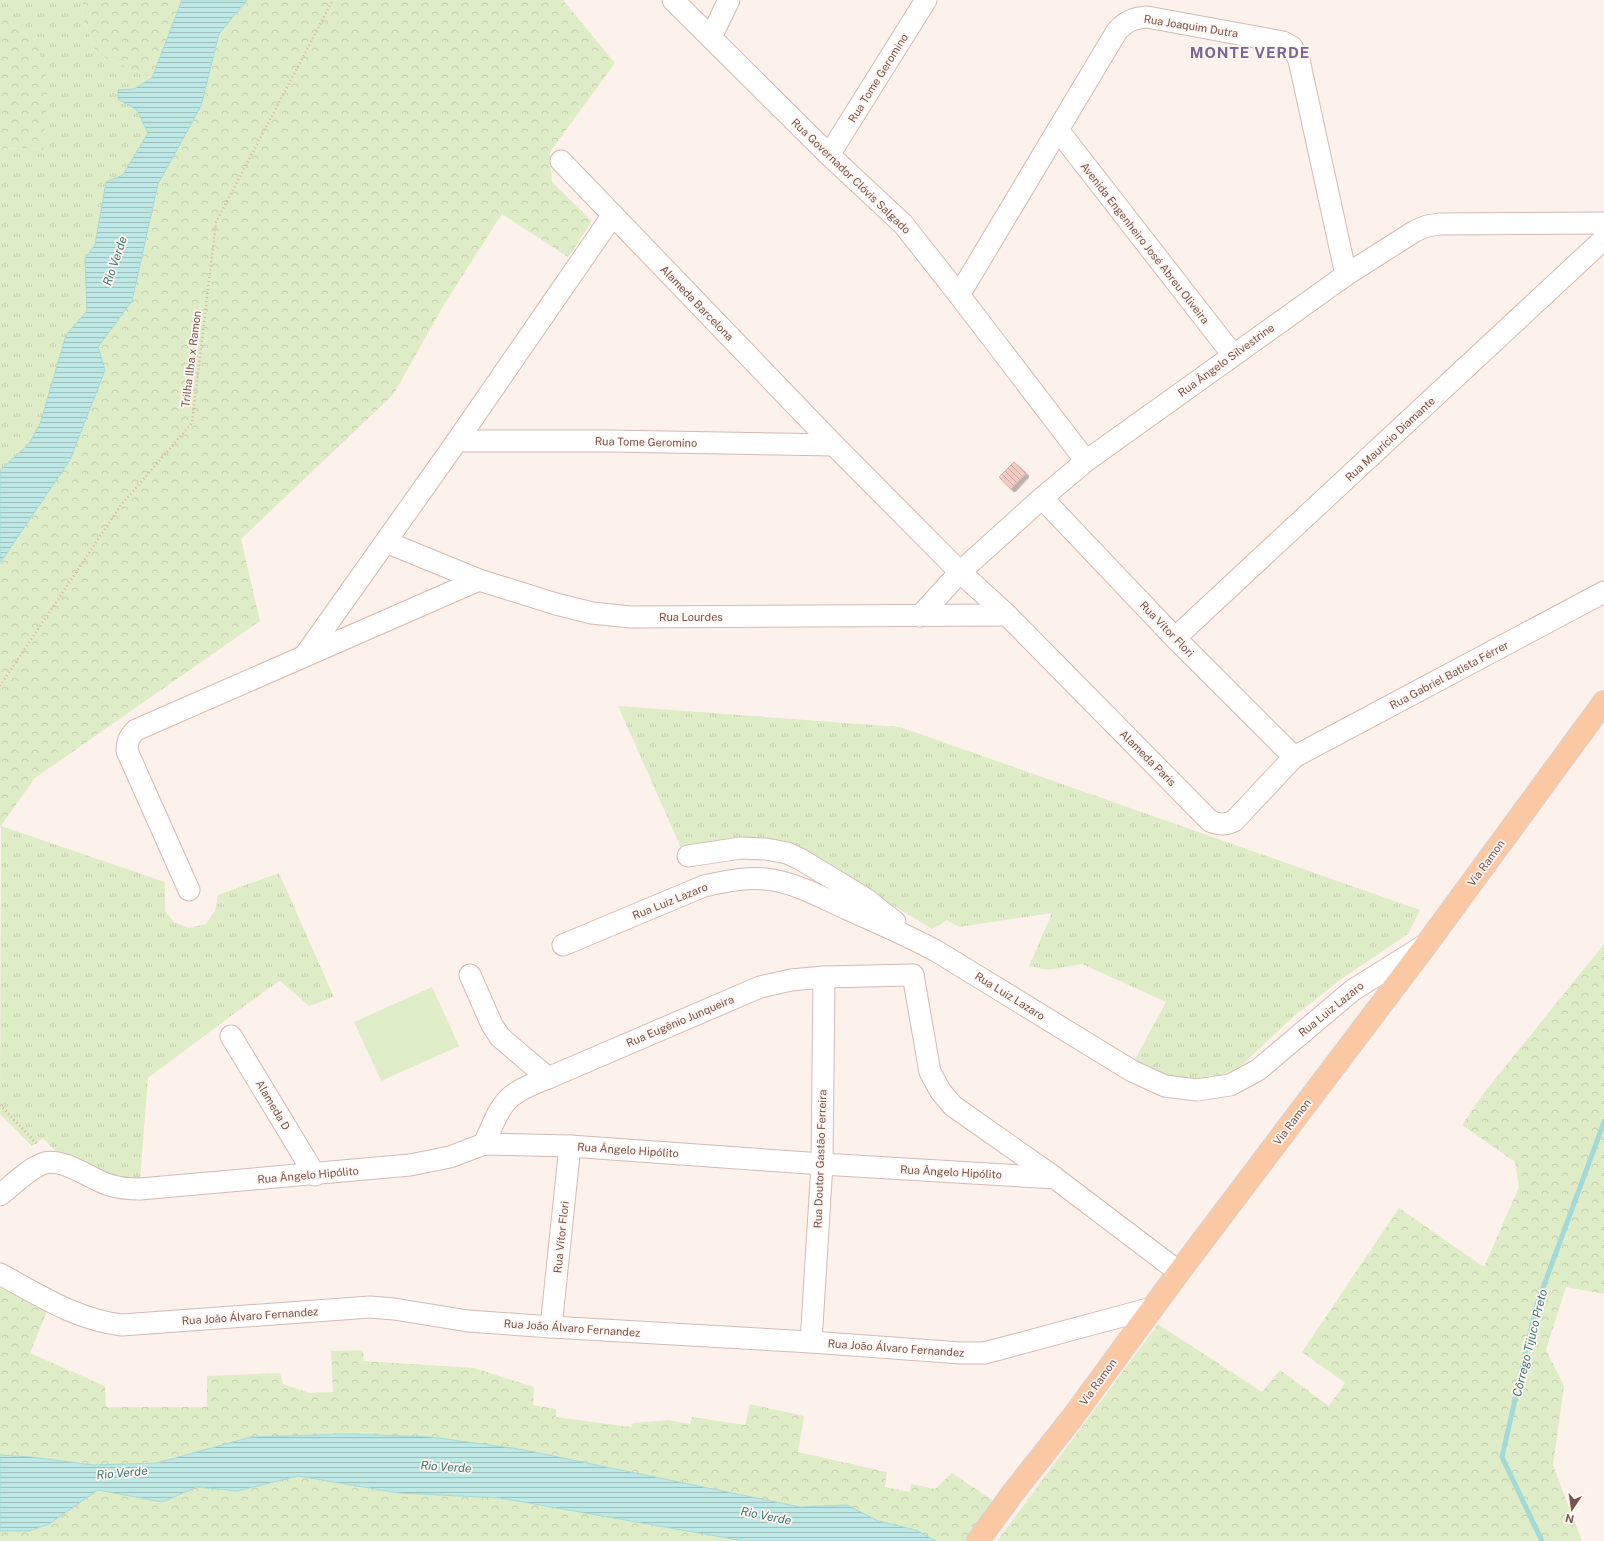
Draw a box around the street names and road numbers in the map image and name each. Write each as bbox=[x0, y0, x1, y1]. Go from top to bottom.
street label: Rua Joaquim Dutra bbox=[1143, 13, 1239, 39]
street label: Rua Tome Geromino bbox=[846, 31, 910, 125]
street label: Rua Governador Clóvis Salgado bbox=[789, 116, 913, 236]
street label: Avenida Engenheiro José Abreu Oliveira bbox=[1078, 160, 1212, 326]
street label: Alameda Barcelona bbox=[658, 263, 736, 343]
street label: Trilha Ilha x Ramon bbox=[179, 310, 203, 408]
street label: Rua Ângelo Silvestrine bbox=[1176, 321, 1276, 399]
street label: Rua Maurício Diamante bbox=[1343, 394, 1437, 484]
street label: Rua Tome Geromino bbox=[595, 435, 697, 449]
street label: Rua Vítor Flori bbox=[1138, 599, 1196, 659]
street label: Rua Lourdes bbox=[659, 611, 723, 623]
street label: Rua Gabriel Batista Férrer bbox=[1388, 639, 1510, 711]
street label: Alameda Paris bbox=[1118, 728, 1179, 789]
street label: Via Ramon bbox=[1465, 837, 1507, 889]
street label: Rua Luiz Lazaro bbox=[631, 880, 709, 922]
street label: Rua Luiz Lazaro bbox=[973, 970, 1047, 1022]
street label: Rua Luiz Lazaro bbox=[1296, 979, 1366, 1039]
street label: Rua Eugênio Junqueira bbox=[624, 993, 736, 1049]
street label: Alameda D bbox=[253, 1078, 293, 1132]
street label: Rua Doutor Gastão Ferreira bbox=[812, 1089, 828, 1229]
street label: Via Ramon bbox=[1271, 1097, 1313, 1147]
street label: Rua Ângelo Hipólito bbox=[577, 1140, 679, 1160]
street label: Rua Ângelo Hipólito bbox=[900, 1163, 1002, 1181]
street label: Rua Ângelo Hipólito bbox=[257, 1165, 359, 1185]
street label: Rua Vítor Flori bbox=[551, 1200, 571, 1274]
street label: Rua João Álvaro Fernandez bbox=[181, 1304, 319, 1327]
street label: Rua João Álvaro Fernandez bbox=[503, 1316, 641, 1339]
street label: Rua João Álvaro Fernandez bbox=[827, 1336, 965, 1359]
street label: Via Ramon bbox=[1077, 1356, 1119, 1408]

